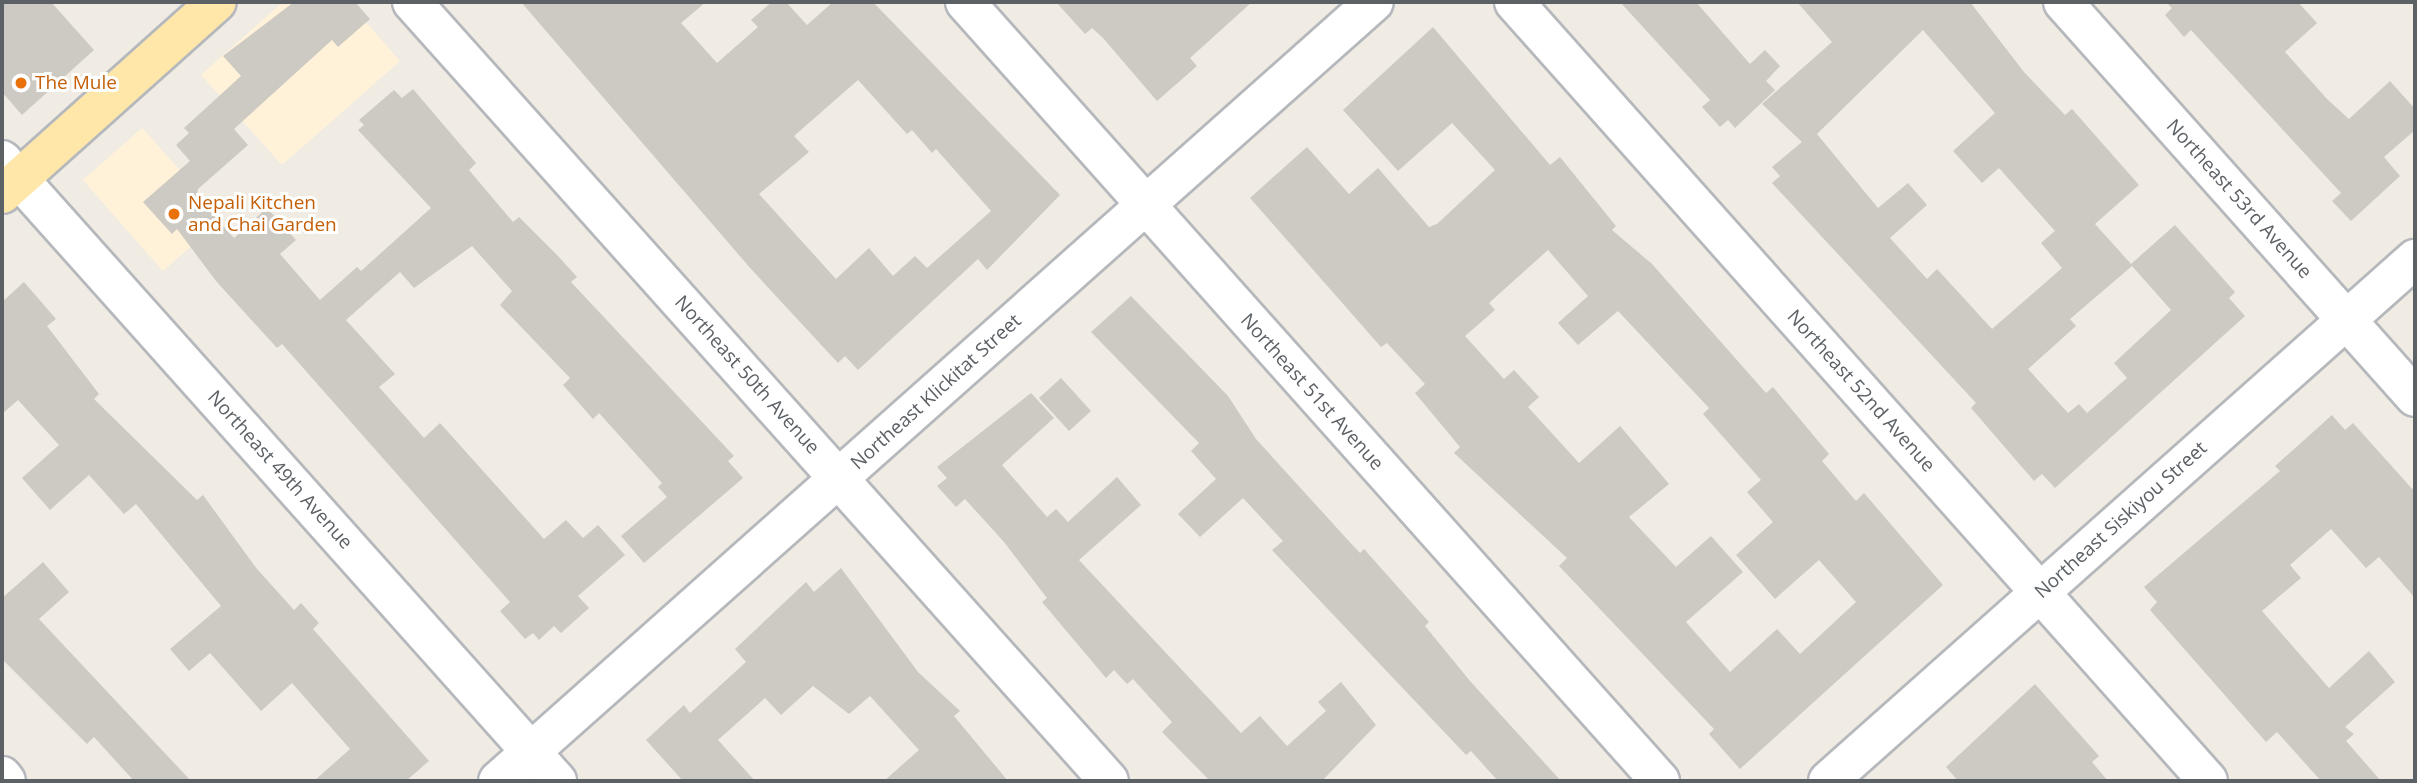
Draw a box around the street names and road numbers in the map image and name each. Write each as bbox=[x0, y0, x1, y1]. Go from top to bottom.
street label: Northeast 53rd Avenue bbox=[2162, 115, 2316, 283]
street label: Northeast 50th Avenue bbox=[670, 291, 824, 459]
street label: Northeast 52nd Avenue bbox=[1782, 305, 1940, 477]
street label: Northeast 51st Avenue bbox=[1236, 309, 1388, 475]
street label: Northeast Klickitat Street bbox=[846, 310, 1026, 474]
street label: Northeast 49th Avenue bbox=[203, 386, 357, 554]
street label: Northeast Siskiyou Street bbox=[2030, 437, 2212, 603]

